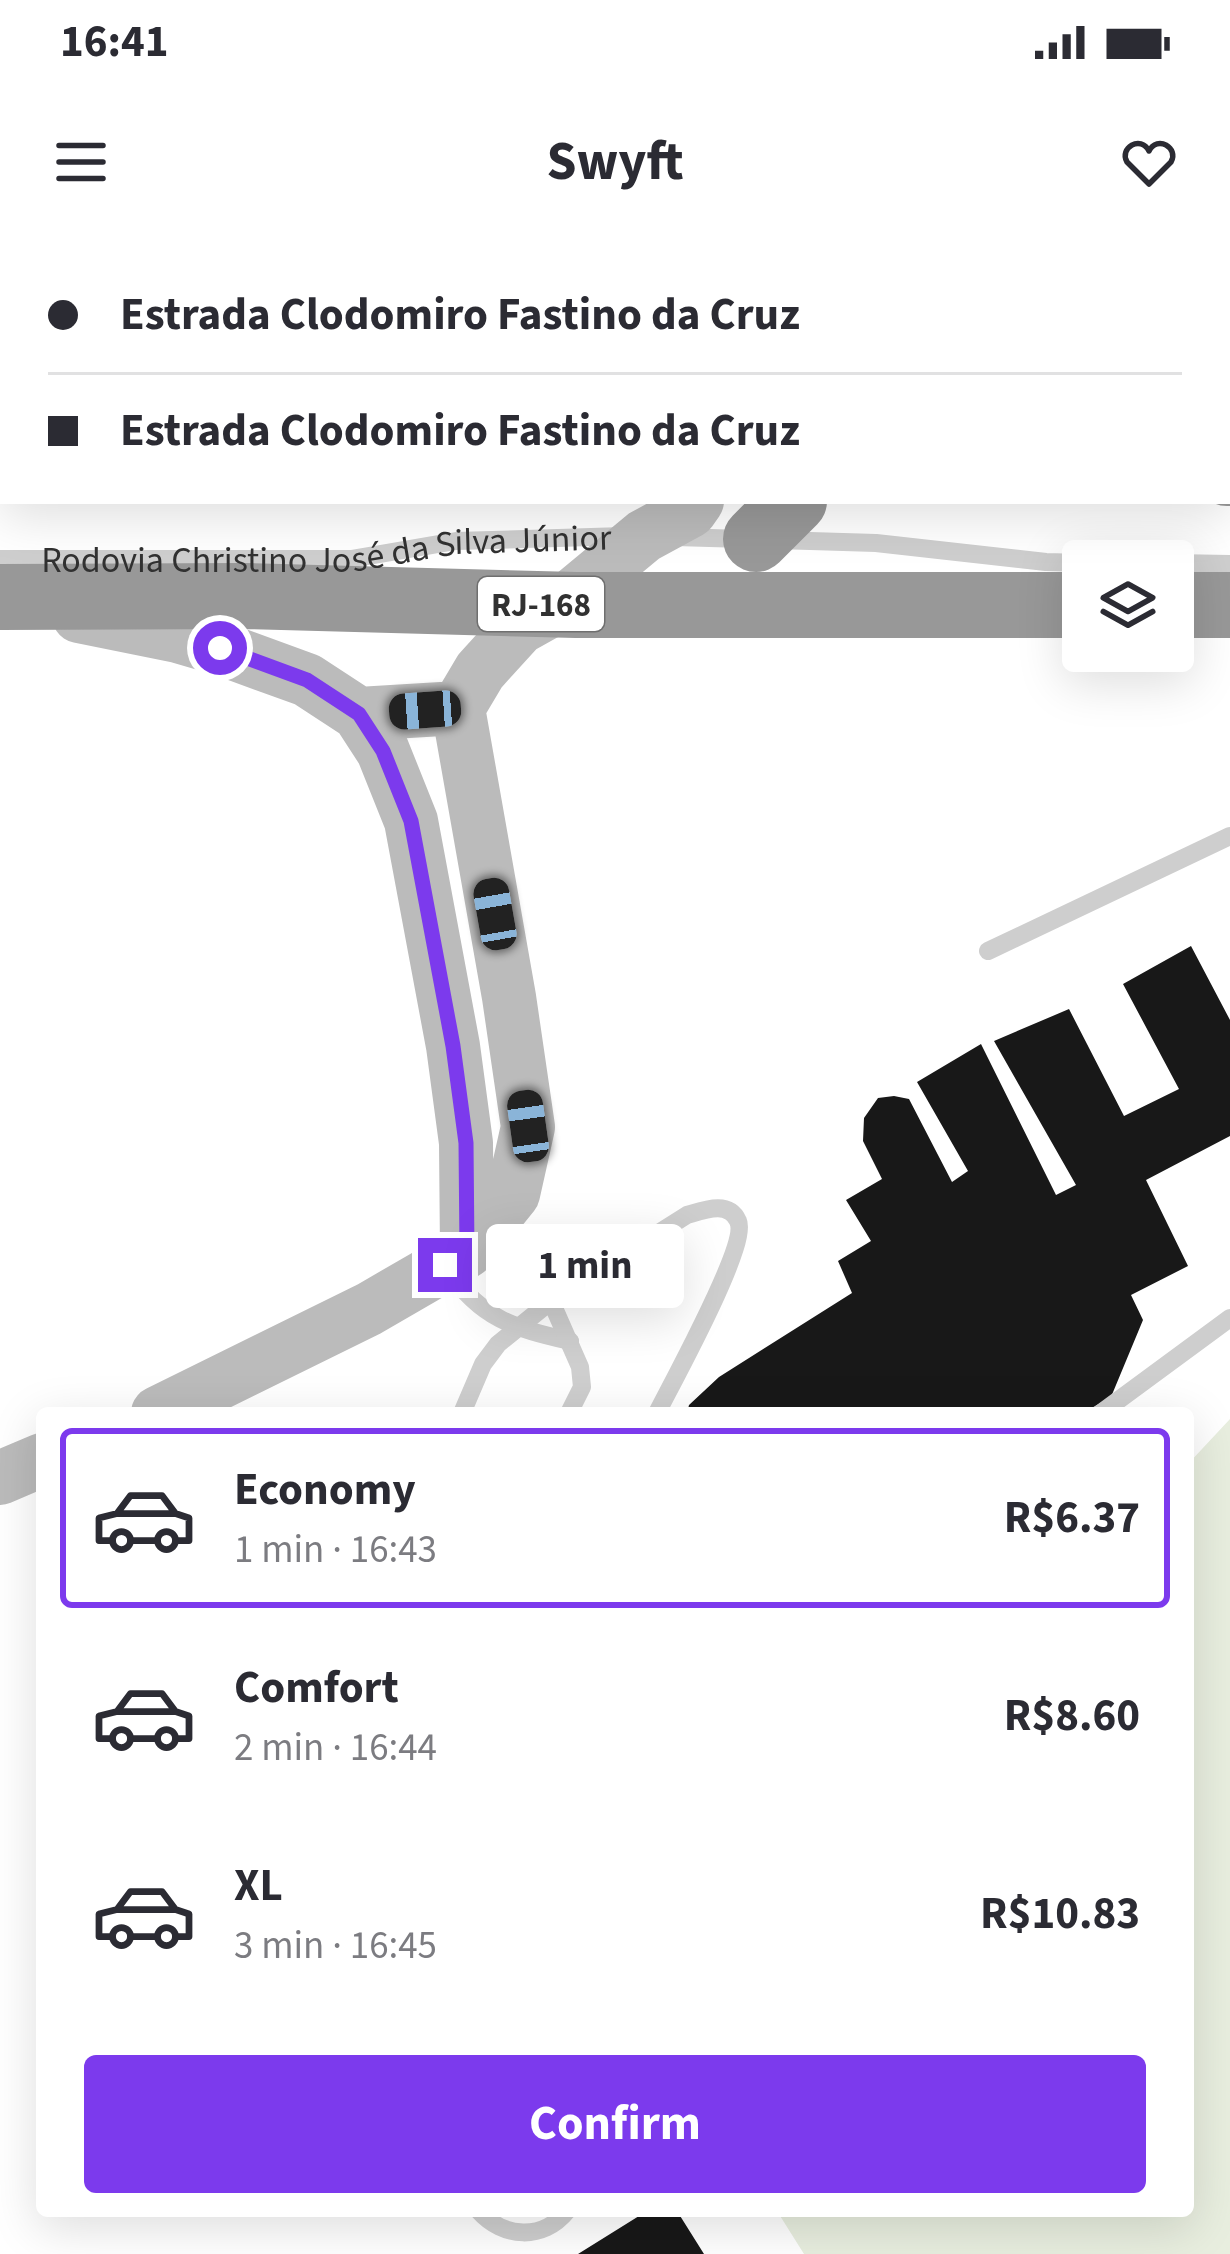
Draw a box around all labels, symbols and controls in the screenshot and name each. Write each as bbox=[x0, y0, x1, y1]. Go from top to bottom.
text: 16:41 bbox=[60, 10, 169, 74]
text: Swyft bbox=[546, 124, 684, 201]
icon: menu bbox=[48, 129, 114, 195]
icon: heart bbox=[1116, 129, 1182, 195]
text: Estrada Clodomiro Fastino da Cruz bbox=[120, 283, 800, 347]
text: Estrada Clodomiro Fastino da Cruz bbox=[120, 399, 800, 463]
street label: Rodovia Christino José da Silva Júnior bbox=[41, 512, 613, 586]
map controls bbox=[1062, 540, 1194, 672]
button: layers bbox=[1062, 540, 1194, 672]
road number: RJ-168 bbox=[478, 577, 604, 631]
route start bbox=[193, 621, 247, 675]
car bbox=[388, 690, 462, 730]
car bbox=[471, 875, 519, 953]
car bbox=[505, 1088, 551, 1164]
callout: 1 min bbox=[487, 1223, 685, 1307]
route end bbox=[418, 1238, 472, 1292]
text: 1 min bbox=[538, 1238, 632, 1294]
text: Economy bbox=[234, 1458, 416, 1522]
icon: car bbox=[90, 1464, 198, 1572]
text: R$6.37 bbox=[1004, 1486, 1140, 1550]
text: 1 min · 16:43 bbox=[234, 1522, 437, 1578]
text: Comfort bbox=[234, 1656, 399, 1720]
icon: car bbox=[90, 1662, 198, 1770]
text: R$8.60 bbox=[1004, 1684, 1140, 1748]
text: 2 min · 16:44 bbox=[234, 1720, 437, 1776]
text: XL bbox=[234, 1854, 283, 1918]
icon: car bbox=[90, 1860, 198, 1968]
text: R$10.83 bbox=[980, 1882, 1140, 1946]
text: 3 min · 16:45 bbox=[234, 1918, 437, 1974]
button: Confirm bbox=[84, 2055, 1146, 2193]

